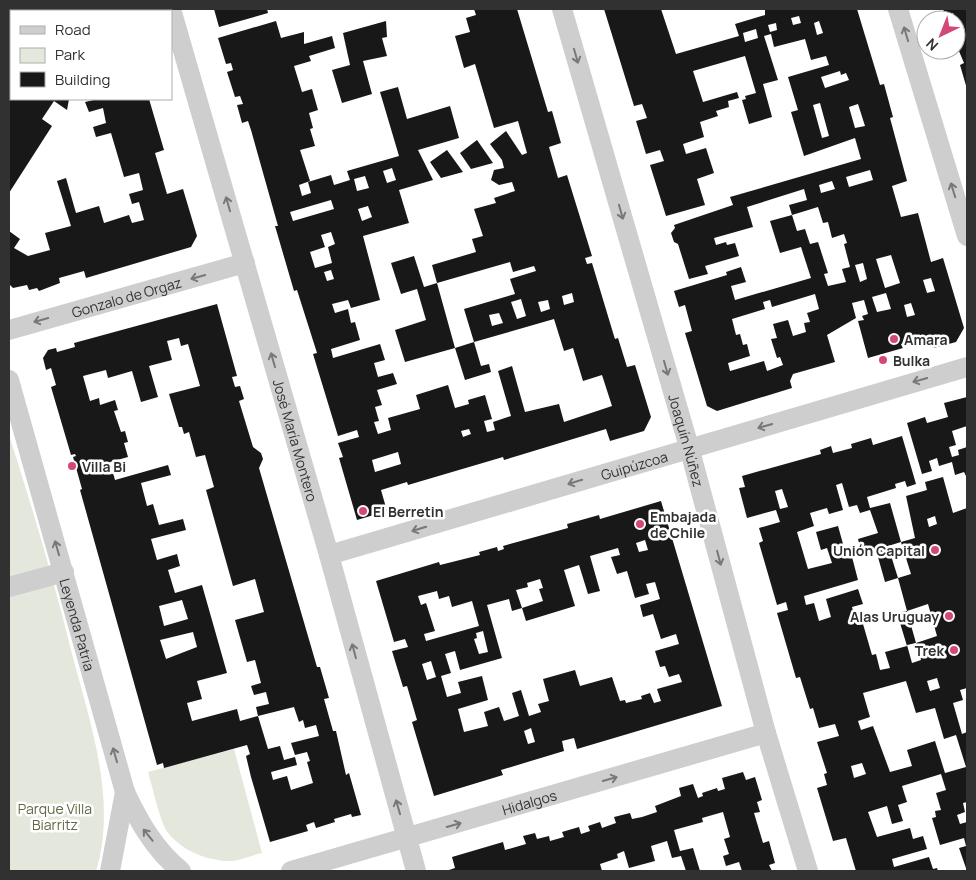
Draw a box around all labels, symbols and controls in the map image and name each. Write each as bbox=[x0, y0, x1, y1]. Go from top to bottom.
legend bbox=[10, 10, 172, 100]
north arrow bbox=[916, 10, 966, 60]
text: Road bbox=[55, 19, 91, 40]
one-way arrow bbox=[900, 27, 910, 43]
text: N bbox=[922, 34, 942, 55]
text: Park bbox=[55, 44, 85, 65]
one-way arrow bbox=[571, 47, 581, 63]
text: Building bbox=[55, 69, 110, 90]
one-way arrow bbox=[948, 182, 957, 198]
one-way arrow bbox=[222, 196, 232, 212]
one-way arrow bbox=[616, 203, 626, 219]
street label: Gonzalo de Orgaz bbox=[69, 272, 183, 321]
one-way arrow bbox=[190, 272, 206, 282]
one-way arrow bbox=[34, 316, 50, 325]
place label: Amara bbox=[904, 330, 948, 349]
marker: Amara bbox=[888, 333, 900, 345]
place label: Bulka bbox=[893, 351, 930, 370]
one-way arrow bbox=[267, 352, 277, 368]
marker: Bulka bbox=[877, 354, 889, 366]
one-way arrow bbox=[661, 359, 671, 375]
one-way arrow bbox=[913, 376, 929, 386]
street label: José María Montero bbox=[269, 377, 323, 504]
street label: Joaquín Núñez bbox=[665, 392, 709, 489]
one-way arrow bbox=[757, 422, 773, 432]
street label: Guipúzcoa bbox=[598, 446, 670, 484]
place label: Villa Bi bbox=[82, 457, 126, 476]
marker: Villa Bi bbox=[66, 460, 78, 472]
one-way arrow bbox=[567, 477, 583, 487]
place label: El Berretin bbox=[373, 502, 443, 521]
marker: El Berretin bbox=[357, 505, 369, 517]
place label: Embajada de Chile bbox=[650, 507, 716, 542]
marker: Embajada de Chile bbox=[634, 518, 646, 530]
one-way arrow bbox=[412, 524, 428, 534]
one-way arrow bbox=[52, 541, 61, 557]
place label: Unión Capital bbox=[833, 541, 925, 560]
marker: Unión Capital bbox=[929, 544, 941, 556]
one-way arrow bbox=[714, 550, 724, 566]
street label: Leyenda Patria bbox=[56, 576, 100, 673]
place label: Alas Uruguay bbox=[850, 607, 939, 626]
marker: Alas Uruguay bbox=[943, 610, 955, 622]
place label: Trek bbox=[915, 641, 944, 660]
one-way arrow bbox=[349, 644, 359, 660]
marker: Trek bbox=[948, 644, 960, 656]
one-way arrow bbox=[110, 748, 120, 764]
one-way arrow bbox=[602, 774, 618, 784]
street label: Hidalgos bbox=[500, 785, 559, 819]
park label: Parque Villa Biarritz bbox=[18, 799, 92, 834]
one-way arrow bbox=[393, 800, 403, 816]
one-way arrow bbox=[446, 819, 462, 829]
one-way arrow bbox=[143, 829, 154, 842]

